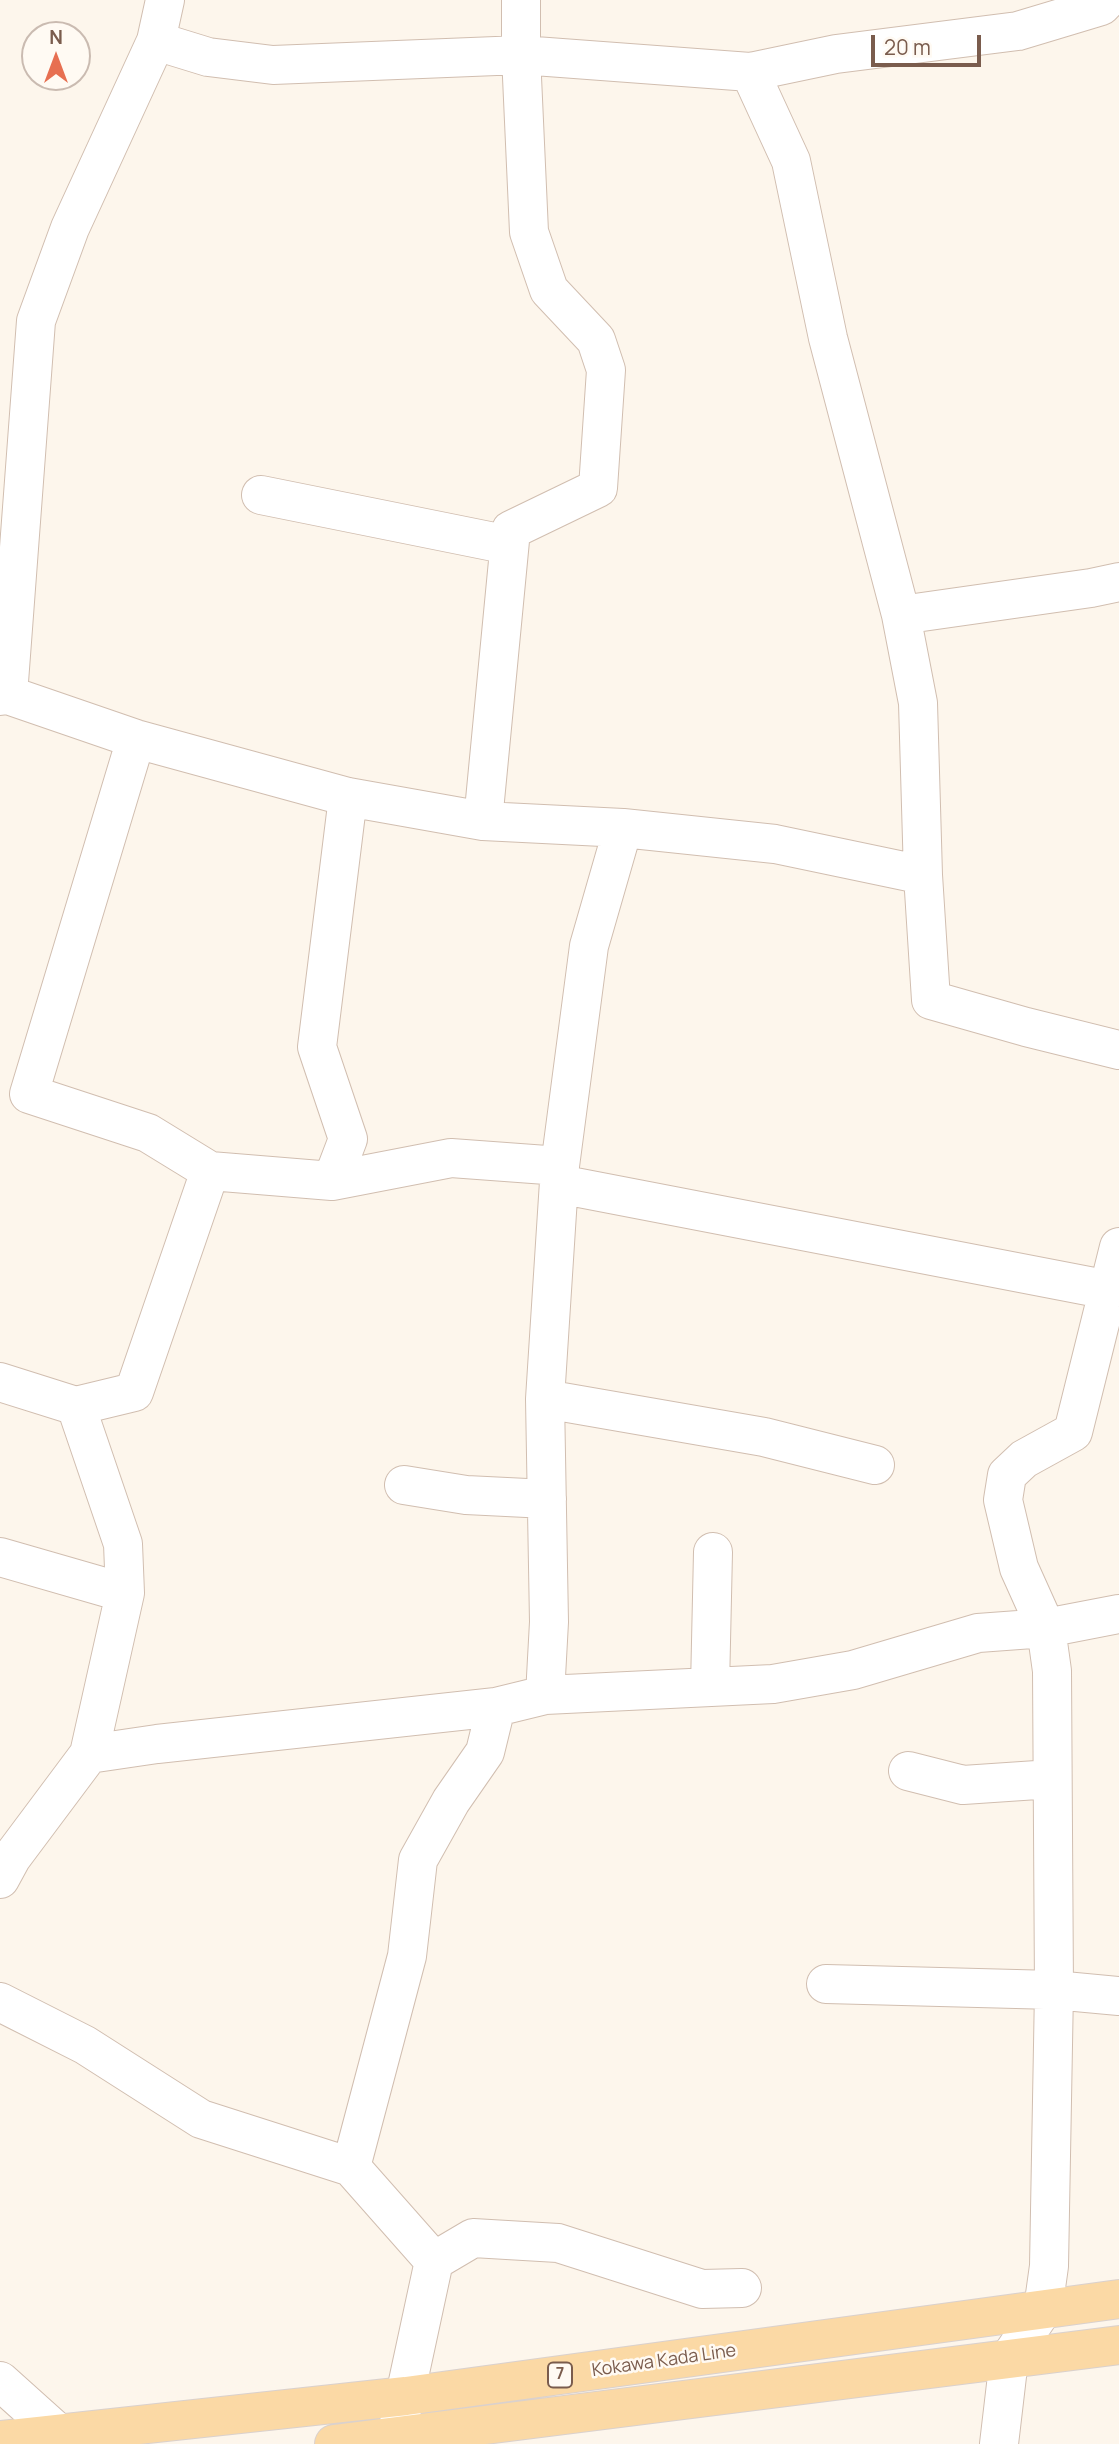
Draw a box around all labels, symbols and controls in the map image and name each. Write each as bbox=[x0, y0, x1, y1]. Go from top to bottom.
north arrow bbox=[21, 21, 91, 91]
scale bar bbox=[874, 21, 984, 65]
text: N bbox=[49, 24, 63, 50]
text: 20 m bbox=[884, 33, 931, 61]
street label: Kokawa Kada Line bbox=[590, 2340, 738, 2382]
road number: 7 bbox=[548, 2362, 572, 2388]

